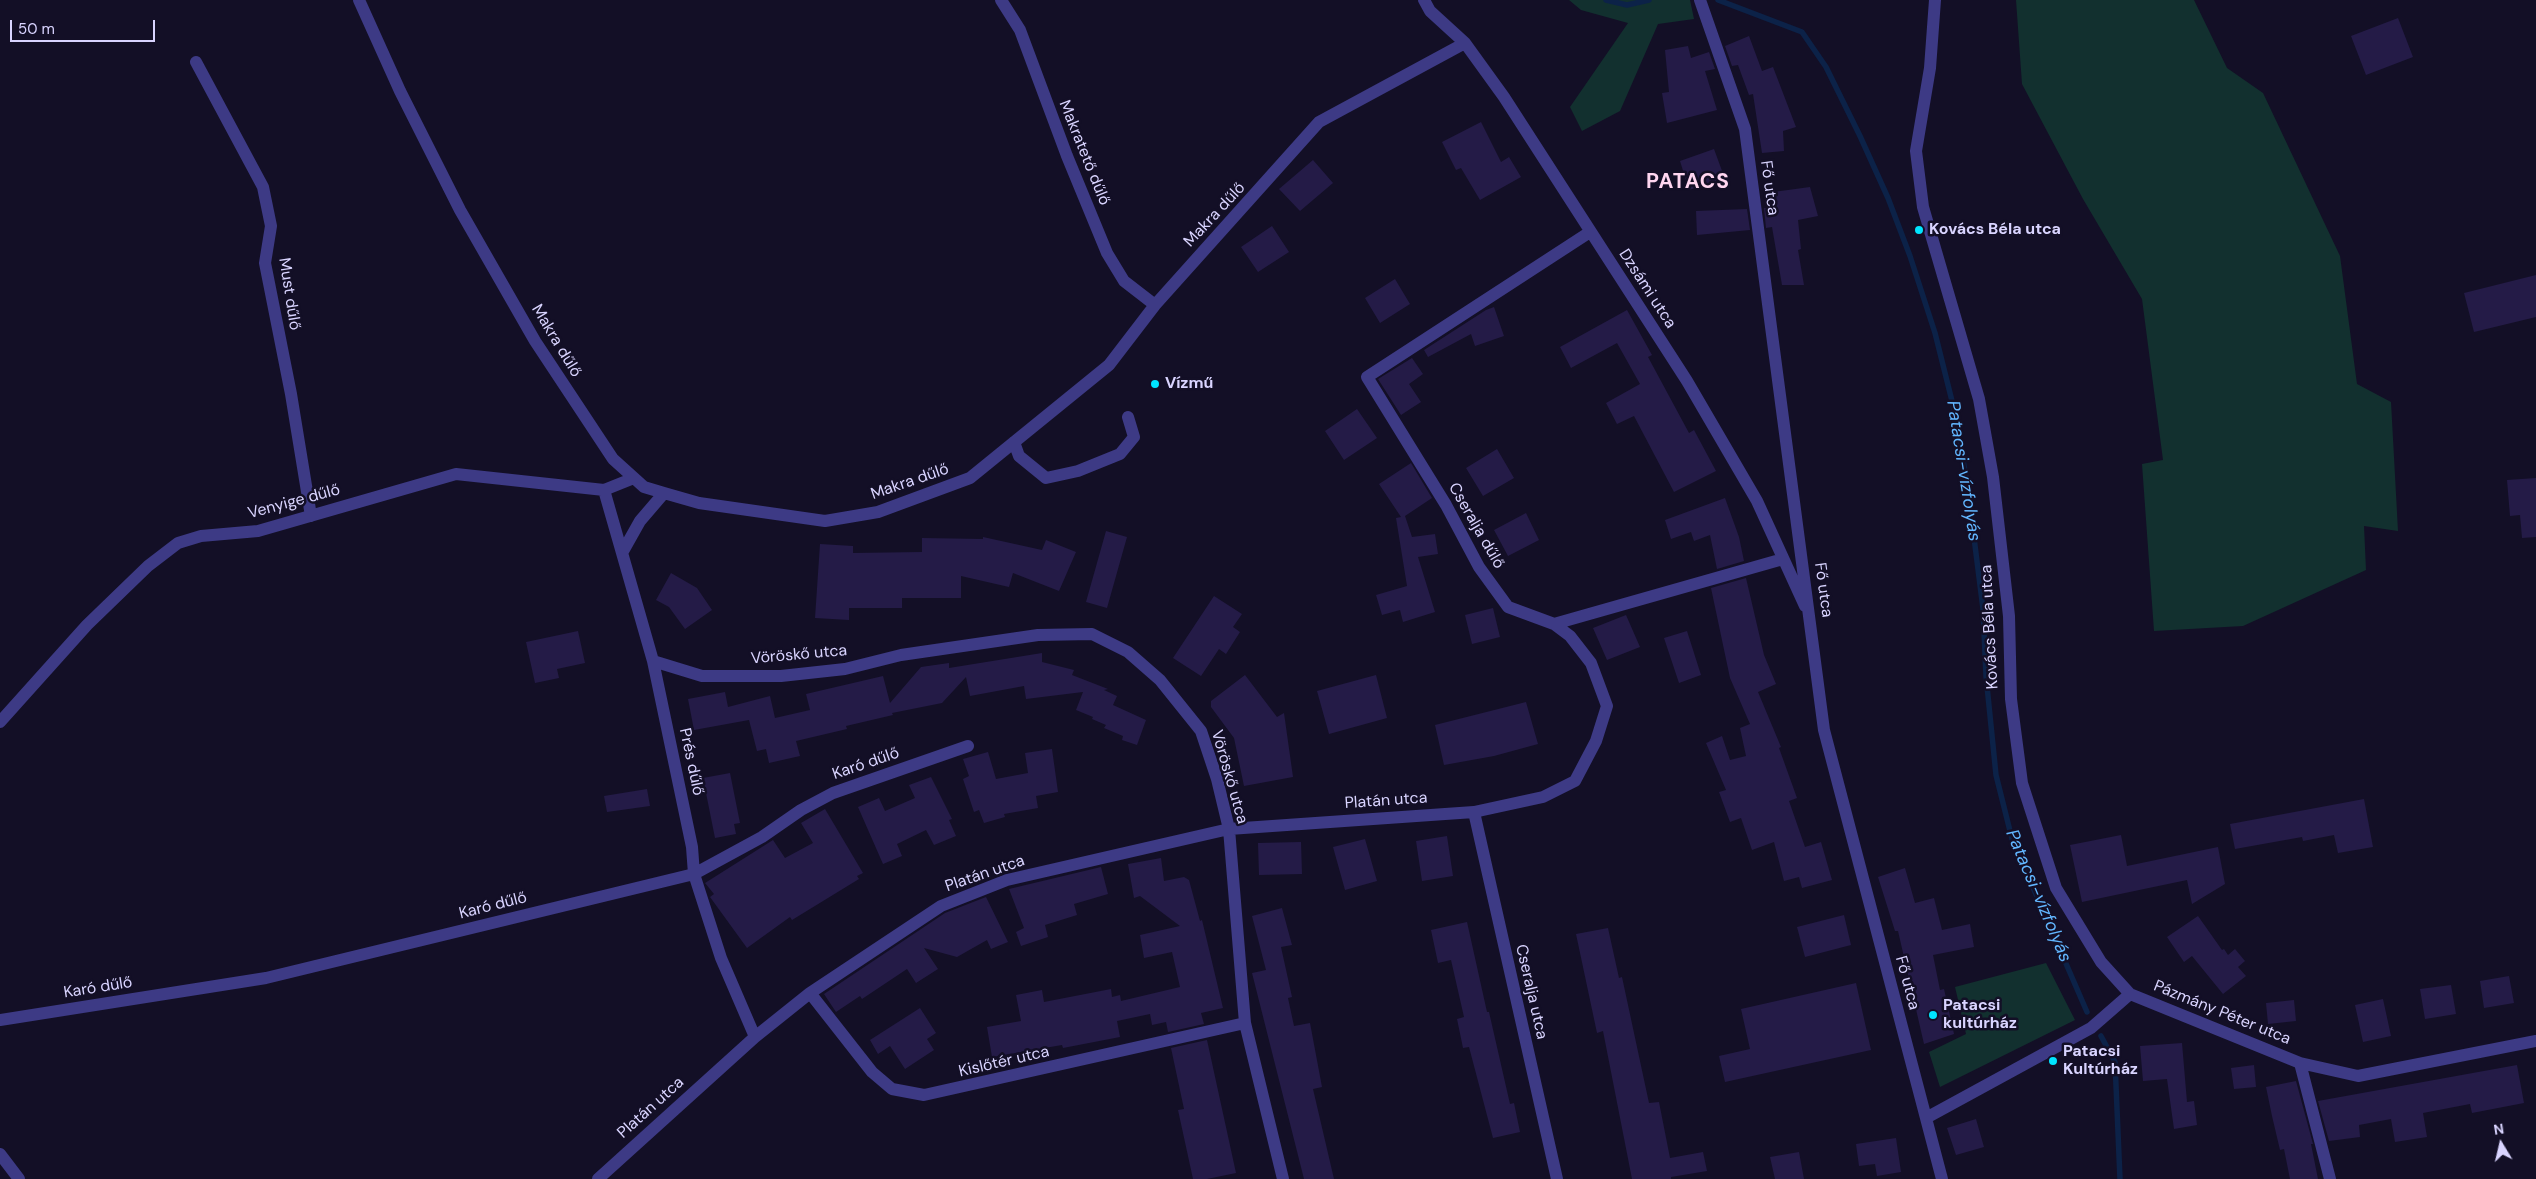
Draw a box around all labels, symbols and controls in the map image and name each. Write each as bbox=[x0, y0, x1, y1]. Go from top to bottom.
scale bar bbox=[12, 10, 158, 42]
text: 50 m bbox=[18, 19, 55, 39]
street label: Makratető dűlő bbox=[1054, 98, 1114, 208]
street label: Fő utca bbox=[1756, 159, 1782, 217]
district label: PATACS bbox=[1645, 169, 1731, 195]
street label: Makra dűlő bbox=[1180, 179, 1250, 251]
place label: Kovács Béla utca bbox=[1929, 220, 2061, 240]
marker: Kovács Béla utca bbox=[1913, 224, 1925, 236]
street label: Dzsámi utca bbox=[1614, 246, 1680, 332]
street label: Must dűlő bbox=[274, 256, 304, 332]
street label: Makra dűlő bbox=[527, 301, 585, 381]
place label: Vízmű bbox=[1165, 374, 1213, 394]
marker: Vízmű bbox=[1149, 378, 1161, 390]
water label: Patacsi-vízfolyás bbox=[1941, 399, 1985, 543]
street label: Makra dűlő bbox=[868, 460, 952, 504]
street label: Venyige dűlő bbox=[246, 480, 342, 524]
street label: Cseralja dűlő bbox=[1444, 480, 1508, 572]
street label: Fő utca bbox=[1810, 561, 1836, 619]
street label: Kovács Béla utca bbox=[1977, 564, 2003, 690]
street label: Vöröskő utca bbox=[750, 641, 848, 669]
street label: Prés dűlő bbox=[674, 726, 708, 798]
street label: Vöröskő utca bbox=[1206, 728, 1252, 826]
street label: Karó dűlő bbox=[830, 744, 902, 784]
street label: Platán utca bbox=[1344, 789, 1428, 813]
water label: Patacsi-vízfolyás bbox=[2000, 826, 2076, 966]
street label: Platán utca bbox=[943, 851, 1027, 897]
street label: Karó dűlő bbox=[457, 888, 529, 924]
street label: Cseralja utca bbox=[1511, 943, 1551, 1041]
street label: Fő utca bbox=[1891, 954, 1923, 1012]
street label: Karó dűlő bbox=[62, 973, 134, 1003]
street label: Pázmány Péter utca bbox=[2151, 977, 2293, 1049]
place label: Patacsi kultúrház bbox=[1943, 996, 2017, 1034]
marker: Patacsi kultúrház bbox=[1927, 1009, 1939, 1021]
street label: Kislőtér utca bbox=[957, 1042, 1051, 1082]
place label: Patacsi Kultúrház bbox=[2063, 1042, 2138, 1080]
marker: Patacsi Kultúrház bbox=[2047, 1055, 2059, 1067]
street label: Platán utca bbox=[614, 1073, 688, 1143]
north arrow bbox=[2476, 1119, 2526, 1169]
text: N bbox=[2492, 1119, 2505, 1139]

